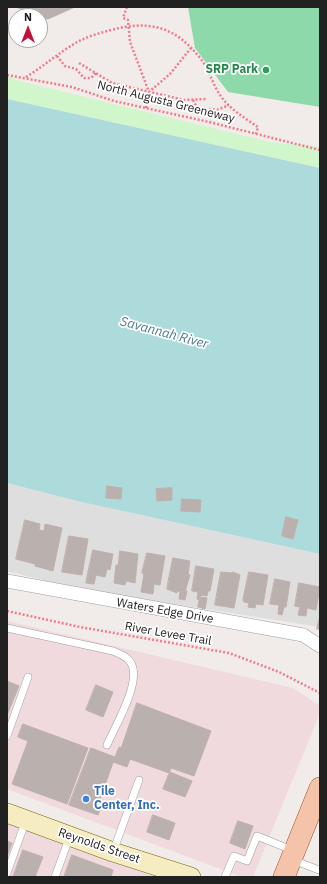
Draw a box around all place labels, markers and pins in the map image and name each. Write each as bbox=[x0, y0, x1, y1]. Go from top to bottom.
place label: SRP Park bbox=[205, 63, 258, 77]
marker: SRP Park bbox=[261, 65, 271, 75]
place label: Tile Center, Inc. bbox=[94, 785, 160, 813]
marker: Tile Center, Inc. bbox=[81, 794, 91, 804]

